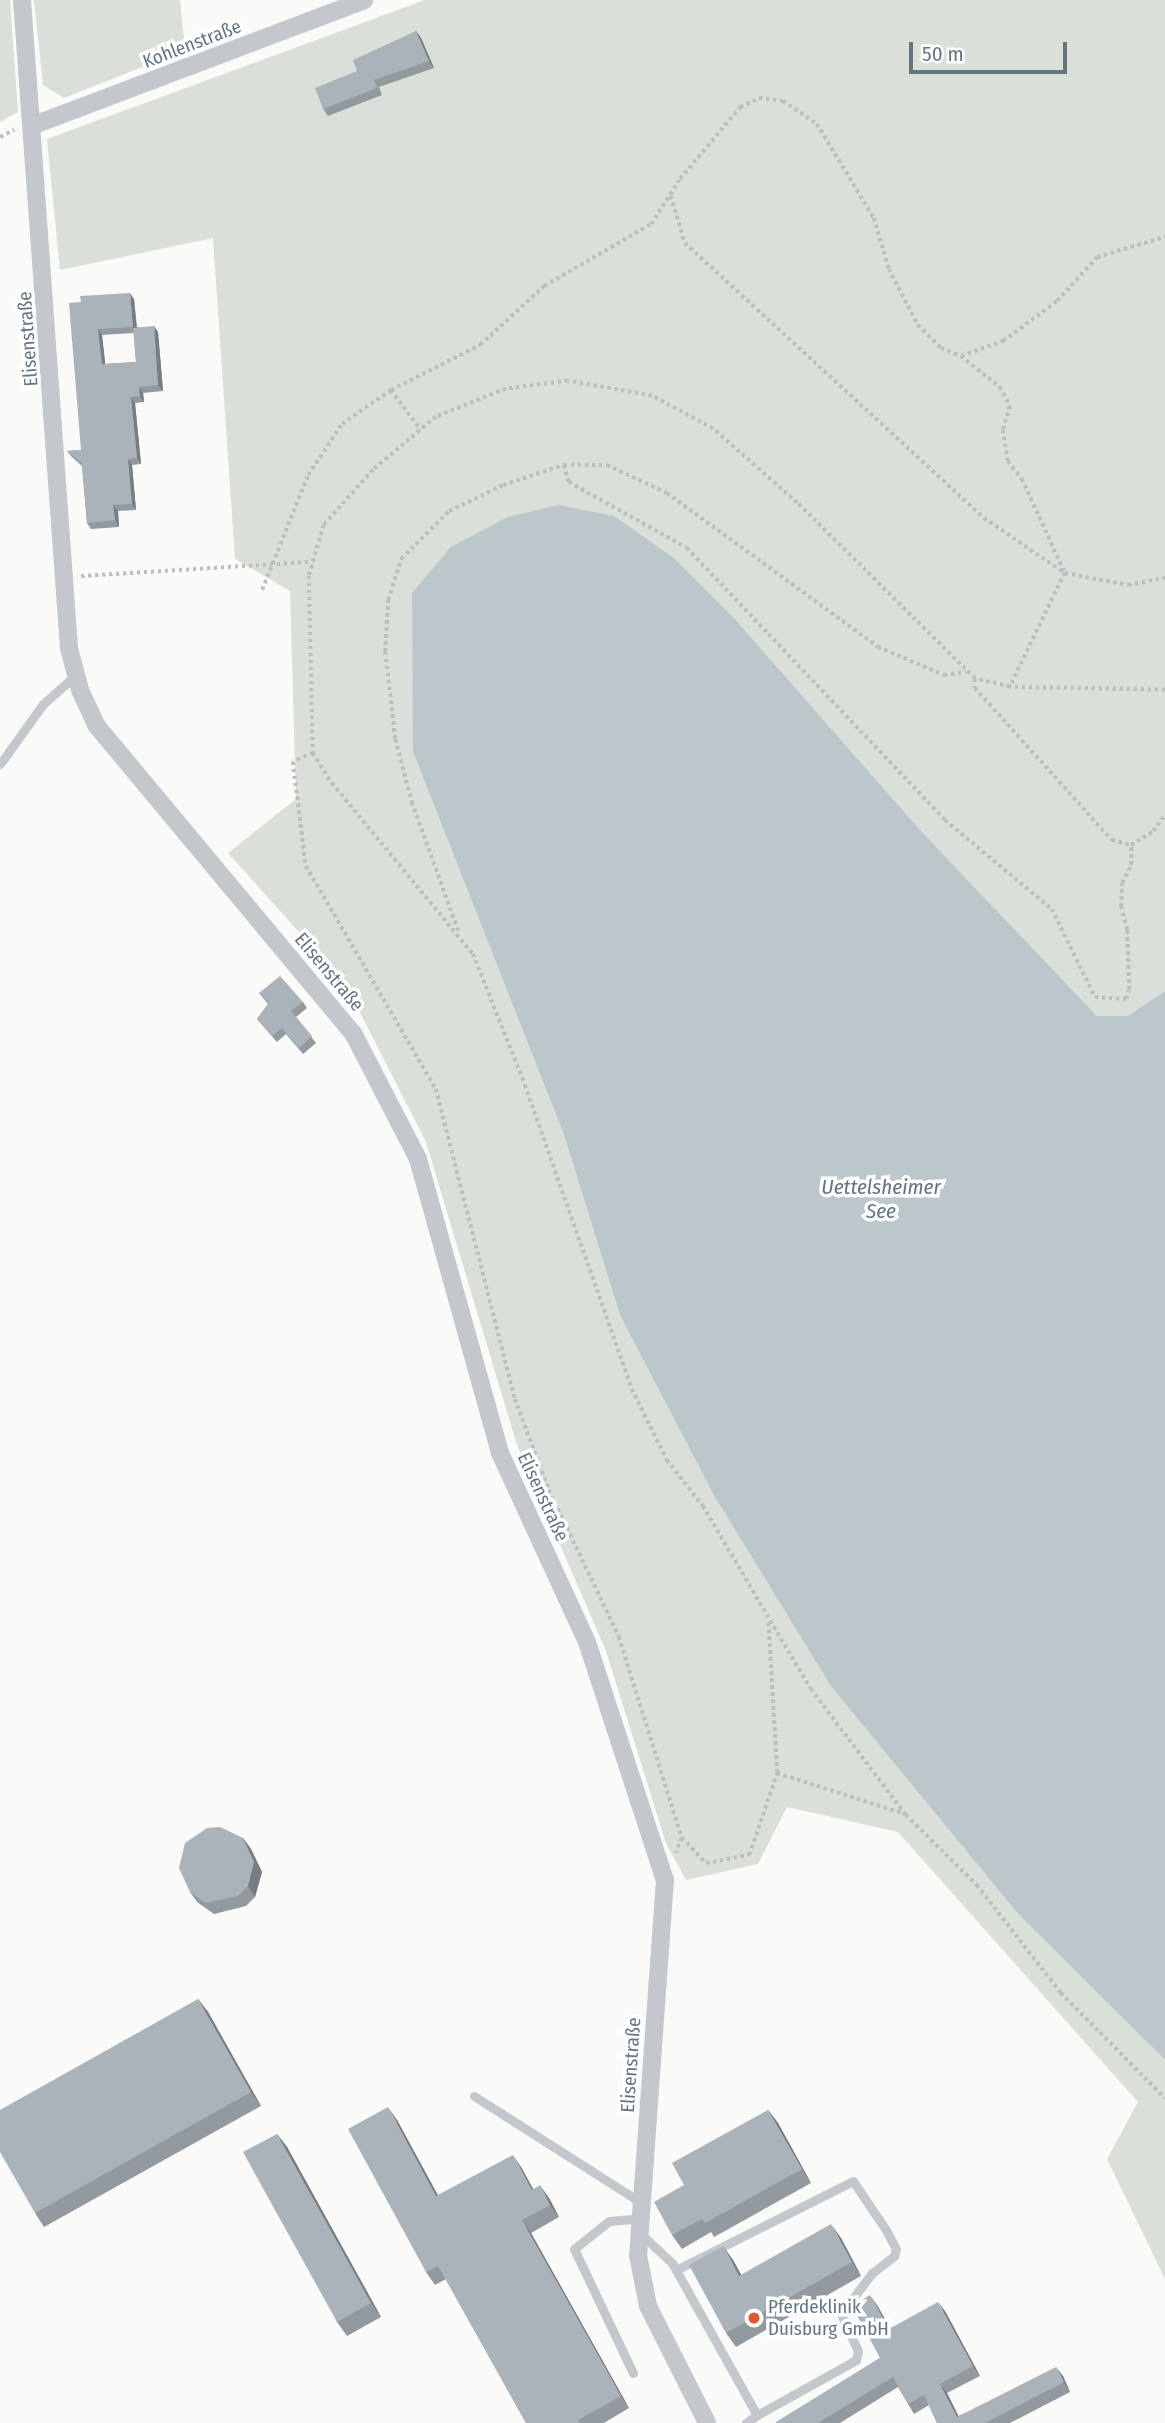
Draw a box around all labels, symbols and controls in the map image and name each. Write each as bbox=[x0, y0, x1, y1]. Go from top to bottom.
street label: Kohlenstraße bbox=[140, 15, 244, 73]
scale bar bbox=[913, 28, 1070, 72]
text: 50 m bbox=[922, 41, 964, 67]
street label: Elisenstraße bbox=[13, 291, 43, 387]
street label: Elisenstraße bbox=[290, 928, 368, 1016]
water label: Uettelsheimer See bbox=[821, 1174, 941, 1224]
street label: Elisenstraße bbox=[513, 1449, 573, 1545]
street label: Elisenstraße bbox=[616, 2017, 646, 2113]
place label: Pferdeklinik Duisburg GmbH bbox=[768, 2296, 889, 2340]
marker: Pferdeklinik Duisburg GmbH bbox=[746, 2310, 762, 2326]

